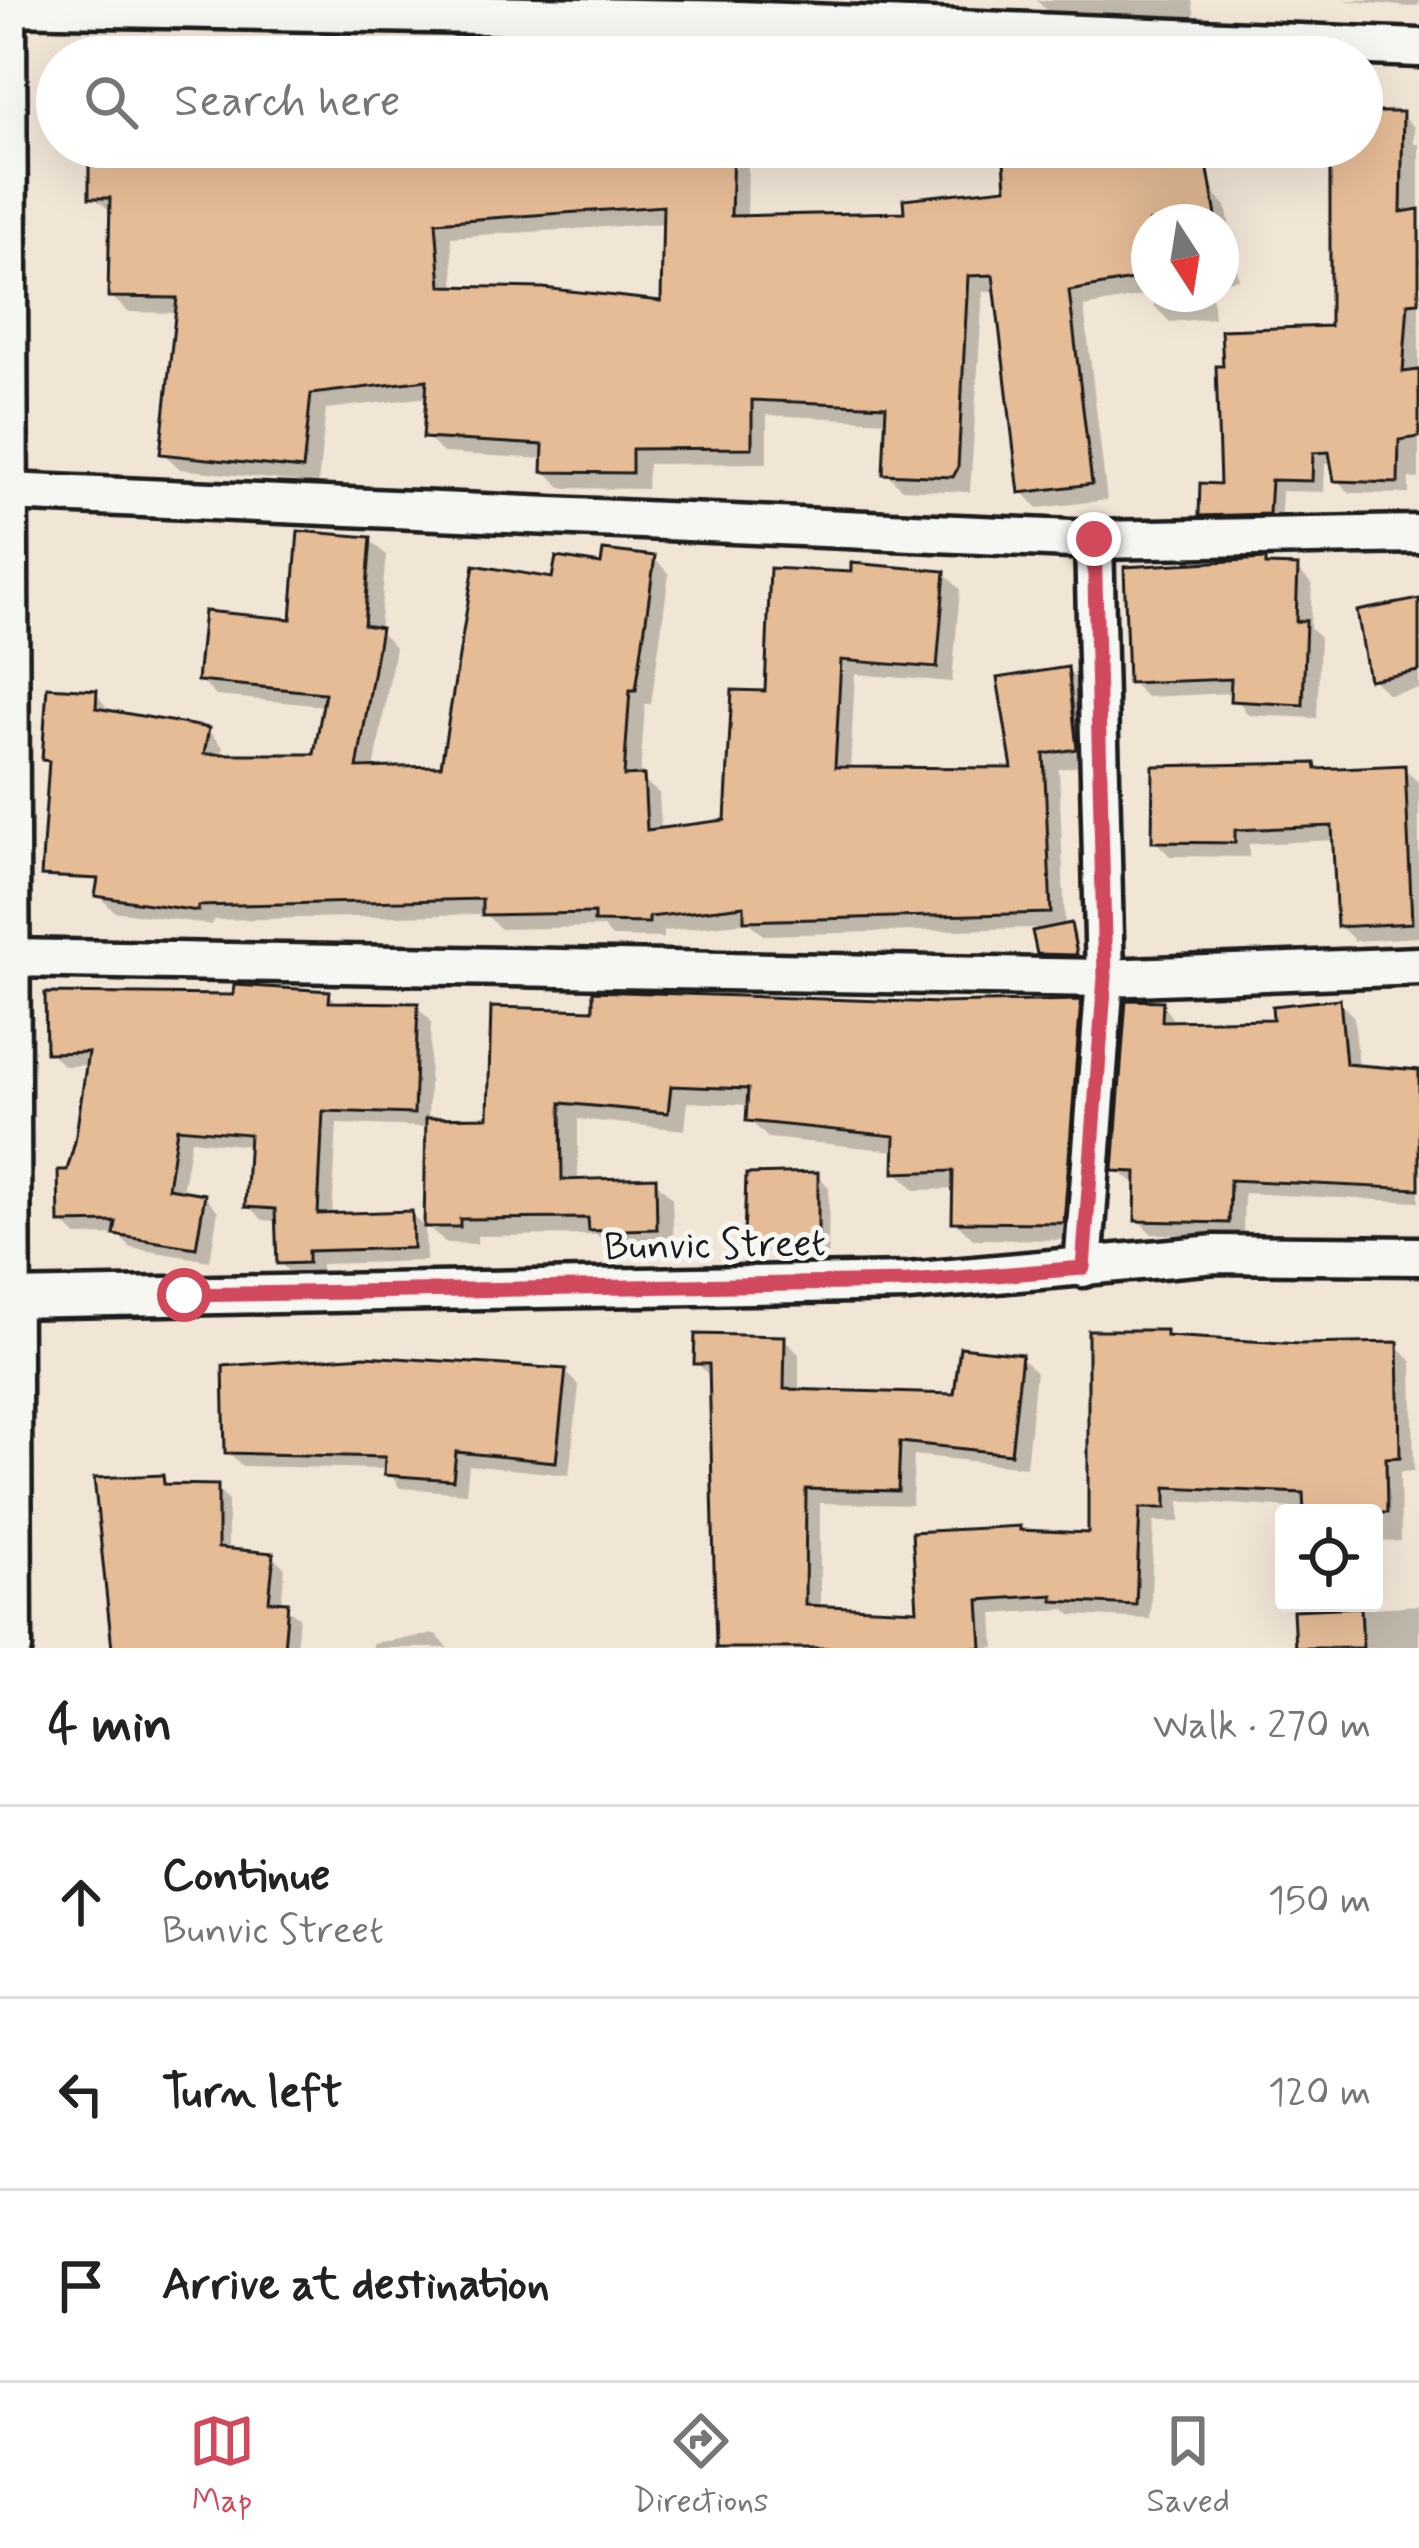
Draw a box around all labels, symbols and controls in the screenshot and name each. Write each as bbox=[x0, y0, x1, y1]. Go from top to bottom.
search box bbox=[36, 36, 1383, 168]
icon: search bbox=[78, 69, 144, 135]
text: Search here bbox=[174, 73, 401, 132]
north arrow bbox=[1131, 204, 1239, 312]
route end bbox=[1067, 512, 1121, 566]
street label: Bunvic Street bbox=[604, 1219, 826, 1274]
route start bbox=[157, 1268, 211, 1322]
map controls bbox=[1275, 1504, 1383, 1612]
button: locate bbox=[1275, 1504, 1383, 1612]
text: 4 min bbox=[48, 1693, 172, 1759]
text: Walk · 270 m bbox=[1153, 1701, 1371, 1752]
text: Continue bbox=[162, 1847, 330, 1906]
icon: ahead bbox=[48, 1869, 114, 1935]
text: 150 m bbox=[1268, 1876, 1371, 1927]
text: Bunvic Street bbox=[162, 1906, 384, 1957]
icon: left bbox=[48, 2061, 114, 2127]
text: Turn left bbox=[162, 2064, 342, 2123]
text: 120 m bbox=[1268, 2068, 1371, 2119]
icon: arrive bbox=[48, 2253, 114, 2319]
text: Arrive at destination bbox=[162, 2256, 550, 2315]
tab: Map bbox=[189, 2408, 255, 2524]
tab: Directions bbox=[633, 2408, 769, 2524]
tab: Saved bbox=[1147, 2408, 1230, 2524]

